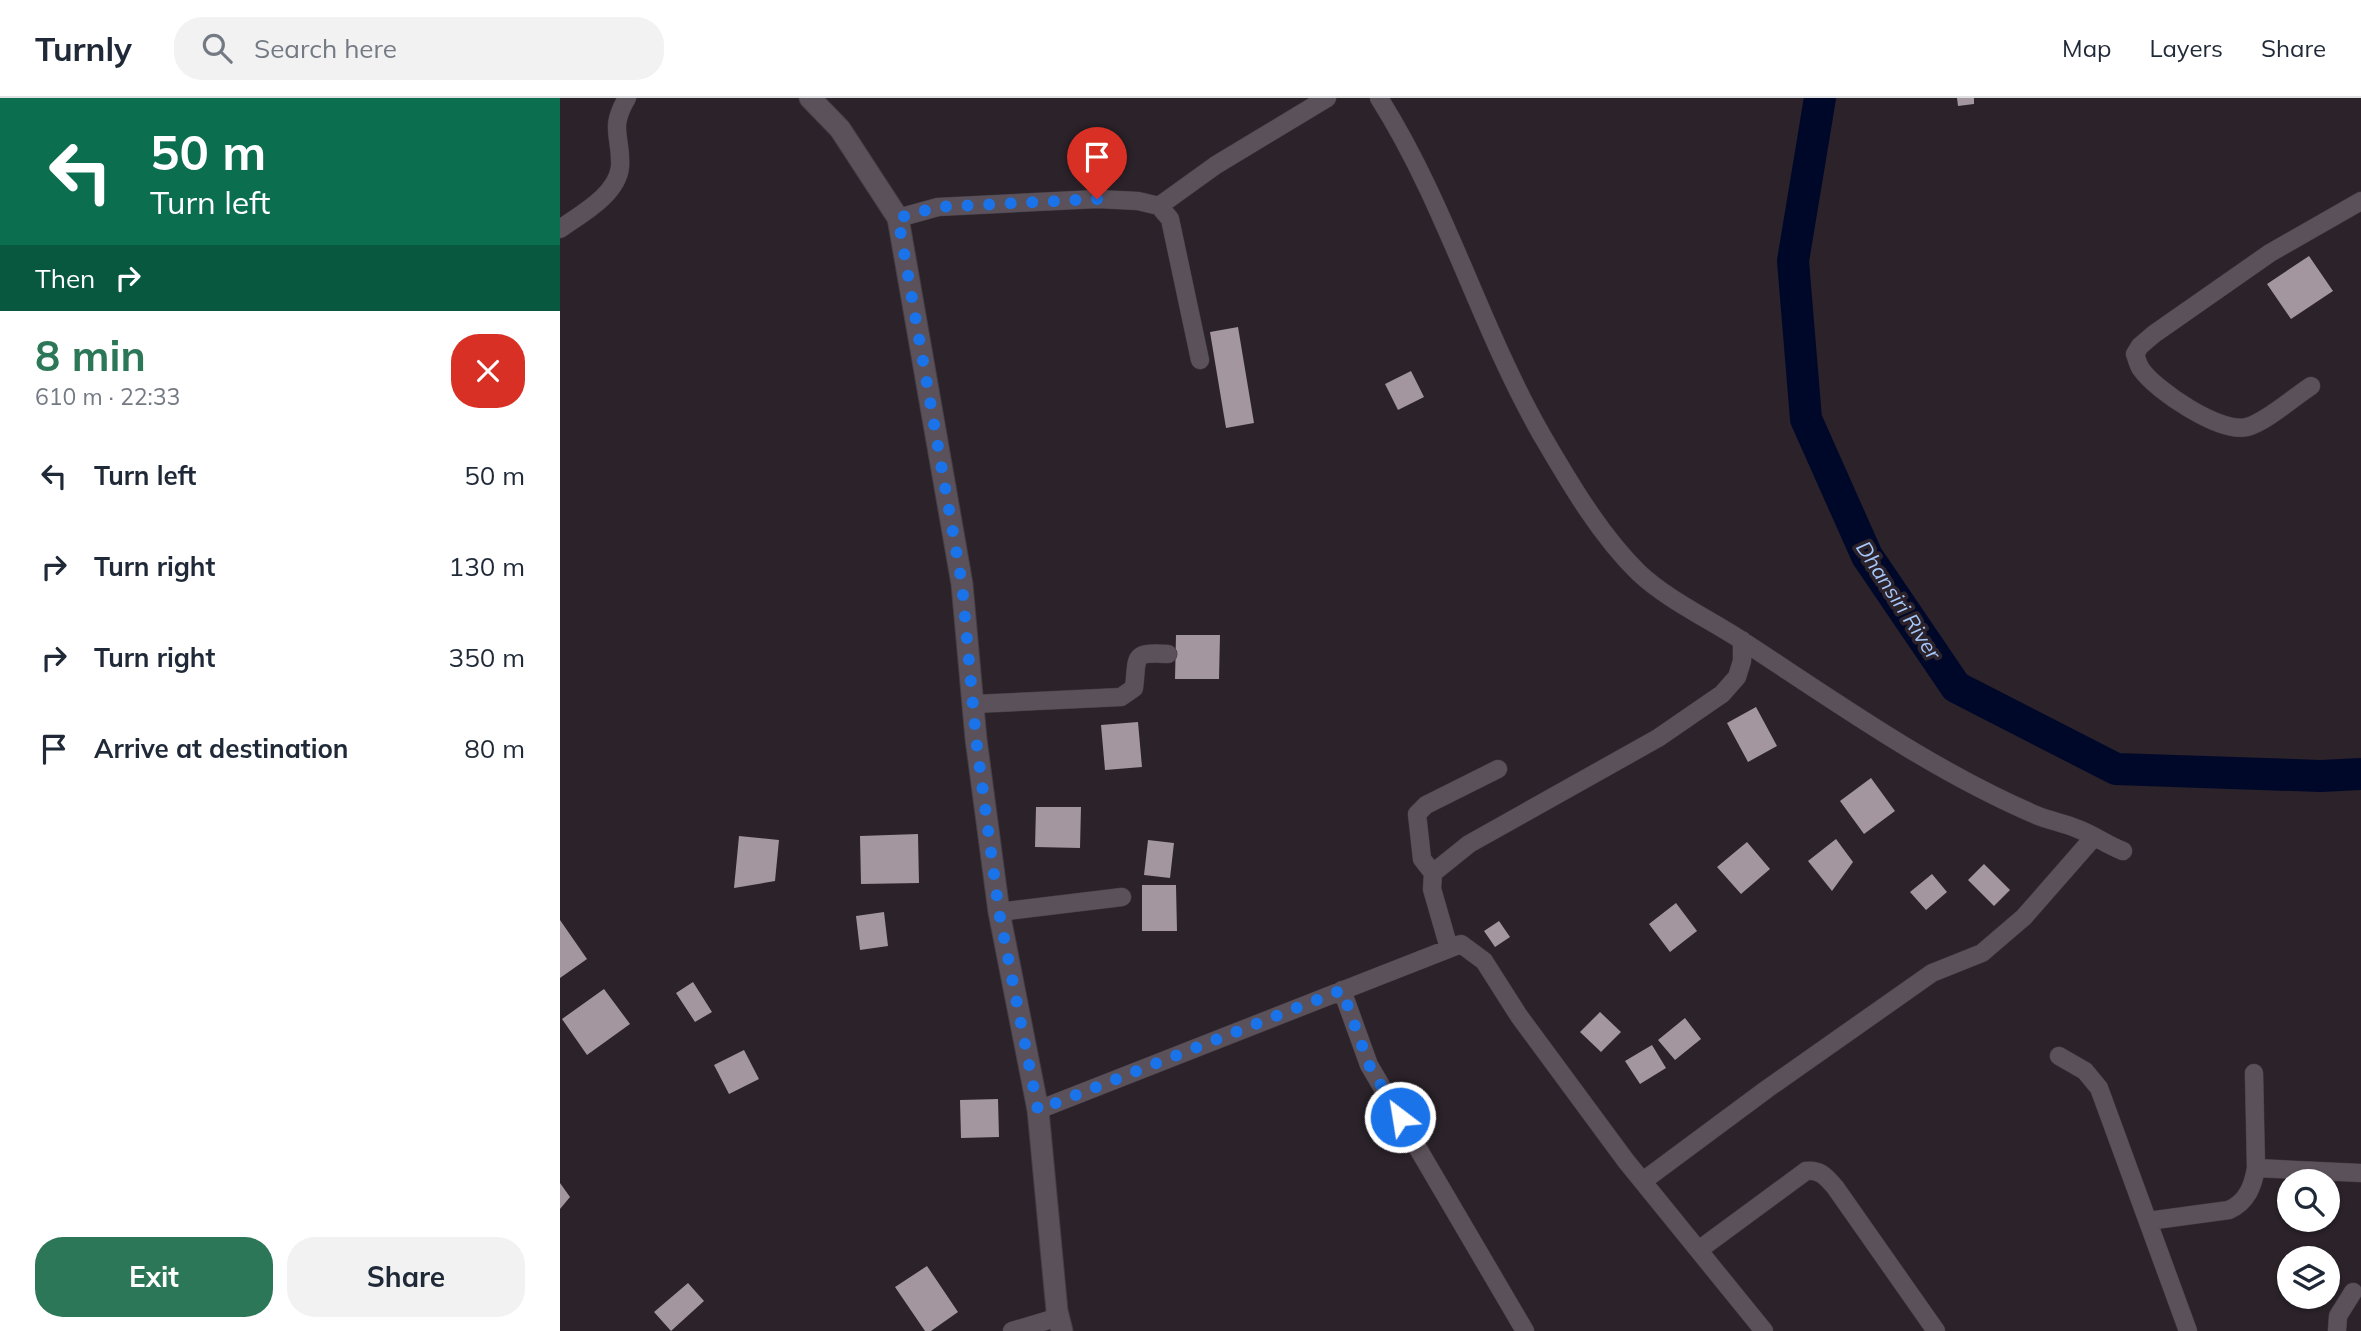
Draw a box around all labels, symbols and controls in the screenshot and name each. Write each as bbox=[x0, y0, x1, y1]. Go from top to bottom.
search box bbox=[174, 17, 664, 80]
text: Turnly bbox=[35, 28, 132, 69]
icon: search bbox=[198, 29, 236, 67]
text: Search here bbox=[254, 32, 397, 65]
text: Map bbox=[2062, 33, 2111, 63]
text: Layers bbox=[2149, 33, 2223, 63]
text: Share bbox=[2261, 33, 2326, 63]
text: 50 m bbox=[150, 121, 266, 182]
icon: left bbox=[35, 126, 126, 217]
pin bbox=[1067, 127, 1127, 199]
icon: arrive bbox=[1078, 138, 1116, 176]
text: Turn left bbox=[150, 182, 270, 222]
icon: right bbox=[109, 259, 147, 297]
text: Then bbox=[35, 262, 95, 295]
text: 8 min bbox=[35, 329, 146, 382]
button: close bbox=[451, 334, 525, 408]
text: 610 m · 22:33 bbox=[35, 382, 180, 411]
icon: left bbox=[35, 457, 73, 495]
text: Turn left bbox=[94, 459, 196, 492]
text: 50 m bbox=[464, 459, 525, 492]
water label: Dhansiri River bbox=[1851, 536, 1948, 665]
icon: right bbox=[35, 548, 73, 586]
text: Turn right bbox=[94, 550, 215, 583]
text: 130 m bbox=[449, 550, 525, 583]
icon: right bbox=[35, 639, 73, 677]
text: Turn right bbox=[94, 641, 215, 674]
text: 350 m bbox=[449, 641, 525, 674]
icon: arrive bbox=[35, 730, 73, 768]
text: Arrive at destination bbox=[94, 732, 349, 765]
text: 80 m bbox=[464, 732, 525, 765]
position arrow bbox=[1363, 1080, 1437, 1154]
map controls bbox=[2277, 1169, 2340, 1309]
button: search bbox=[2277, 1169, 2340, 1232]
button: Exit bbox=[35, 1237, 273, 1317]
button: Share bbox=[287, 1237, 525, 1317]
button: layers bbox=[2277, 1246, 2340, 1309]

